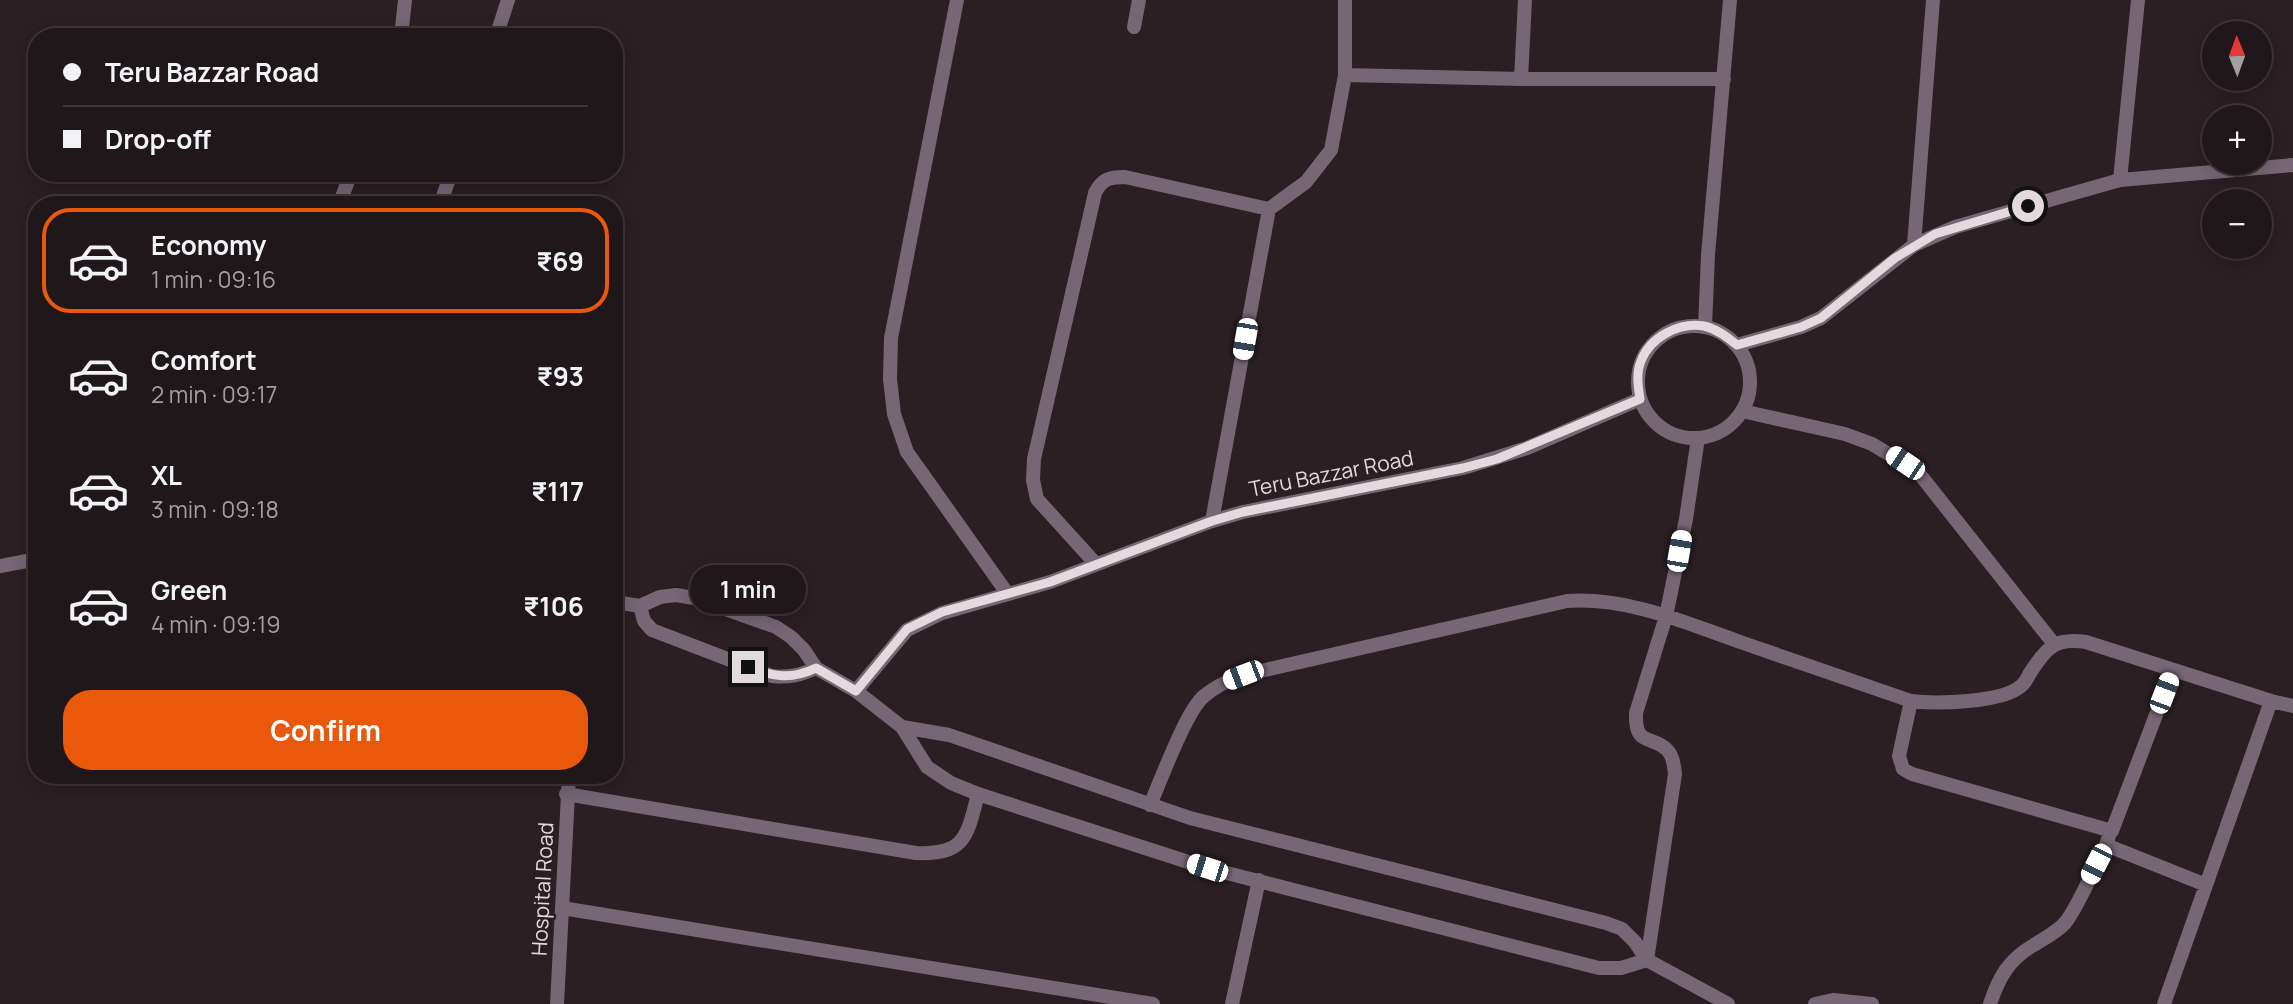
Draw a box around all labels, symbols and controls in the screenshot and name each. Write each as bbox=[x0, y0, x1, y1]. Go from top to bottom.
north arrow bbox=[2202, 21, 2272, 91]
map controls bbox=[2202, 21, 2272, 259]
text: Teru Bazzar Road bbox=[105, 54, 319, 90]
button: + bbox=[2202, 105, 2272, 175]
text: Drop-off bbox=[105, 121, 211, 157]
button: − bbox=[2202, 189, 2272, 259]
route start bbox=[2012, 190, 2044, 222]
text: Economy bbox=[151, 227, 266, 263]
icon: car bbox=[67, 229, 130, 292]
text: ₹69 bbox=[536, 243, 584, 279]
text: 1 min · 09:16 bbox=[151, 263, 276, 295]
car bbox=[1232, 316, 1259, 362]
text: Comfort bbox=[151, 342, 257, 378]
icon: car bbox=[67, 344, 130, 407]
text: ₹93 bbox=[537, 358, 584, 394]
text: 2 min · 09:17 bbox=[151, 378, 277, 410]
street label: Teru Bazzar Road bbox=[1247, 443, 1415, 503]
car bbox=[1882, 443, 1929, 483]
text: XL bbox=[151, 457, 182, 493]
icon: car bbox=[67, 459, 130, 522]
text: ₹117 bbox=[531, 473, 584, 509]
text: 3 min · 09:18 bbox=[151, 493, 279, 525]
car bbox=[1666, 528, 1693, 574]
callout: 1 min bbox=[690, 566, 806, 614]
text: Green bbox=[151, 572, 227, 608]
text: 1 min bbox=[720, 573, 776, 605]
icon: car bbox=[67, 574, 130, 637]
text: ₹106 bbox=[523, 588, 584, 624]
text: 4 min · 09:19 bbox=[151, 608, 281, 640]
route end bbox=[732, 651, 764, 683]
car bbox=[1220, 658, 1267, 692]
car bbox=[2147, 670, 2182, 716]
button: Confirm bbox=[63, 690, 588, 770]
street label: Hospital Road bbox=[525, 821, 559, 957]
car bbox=[2078, 841, 2115, 887]
car bbox=[1184, 852, 1231, 884]

